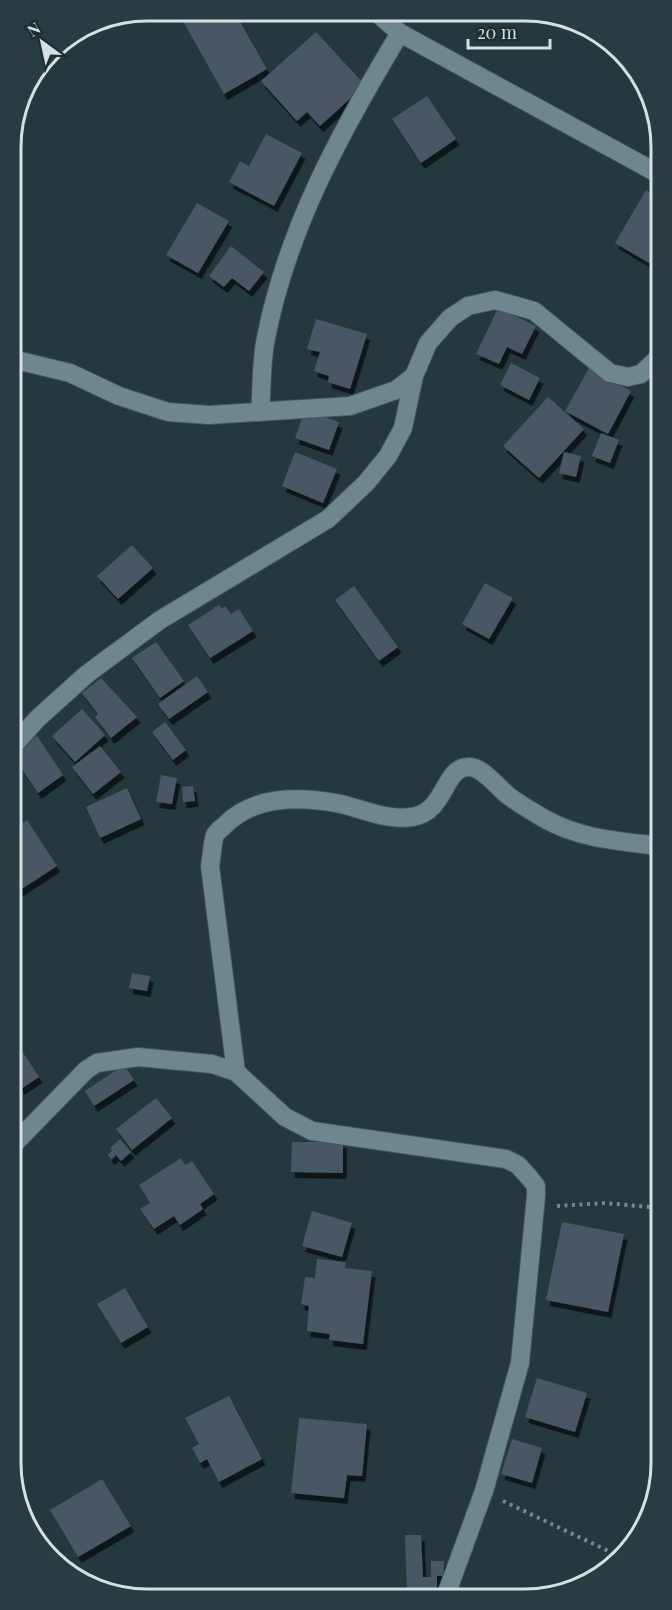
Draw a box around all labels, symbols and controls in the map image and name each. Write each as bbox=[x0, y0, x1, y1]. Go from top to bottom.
north arrow bbox=[12, 12, 72, 72]
scale bar bbox=[468, 12, 550, 50]
text: N bbox=[23, 17, 44, 41]
text: 20 m bbox=[477, 20, 517, 44]

